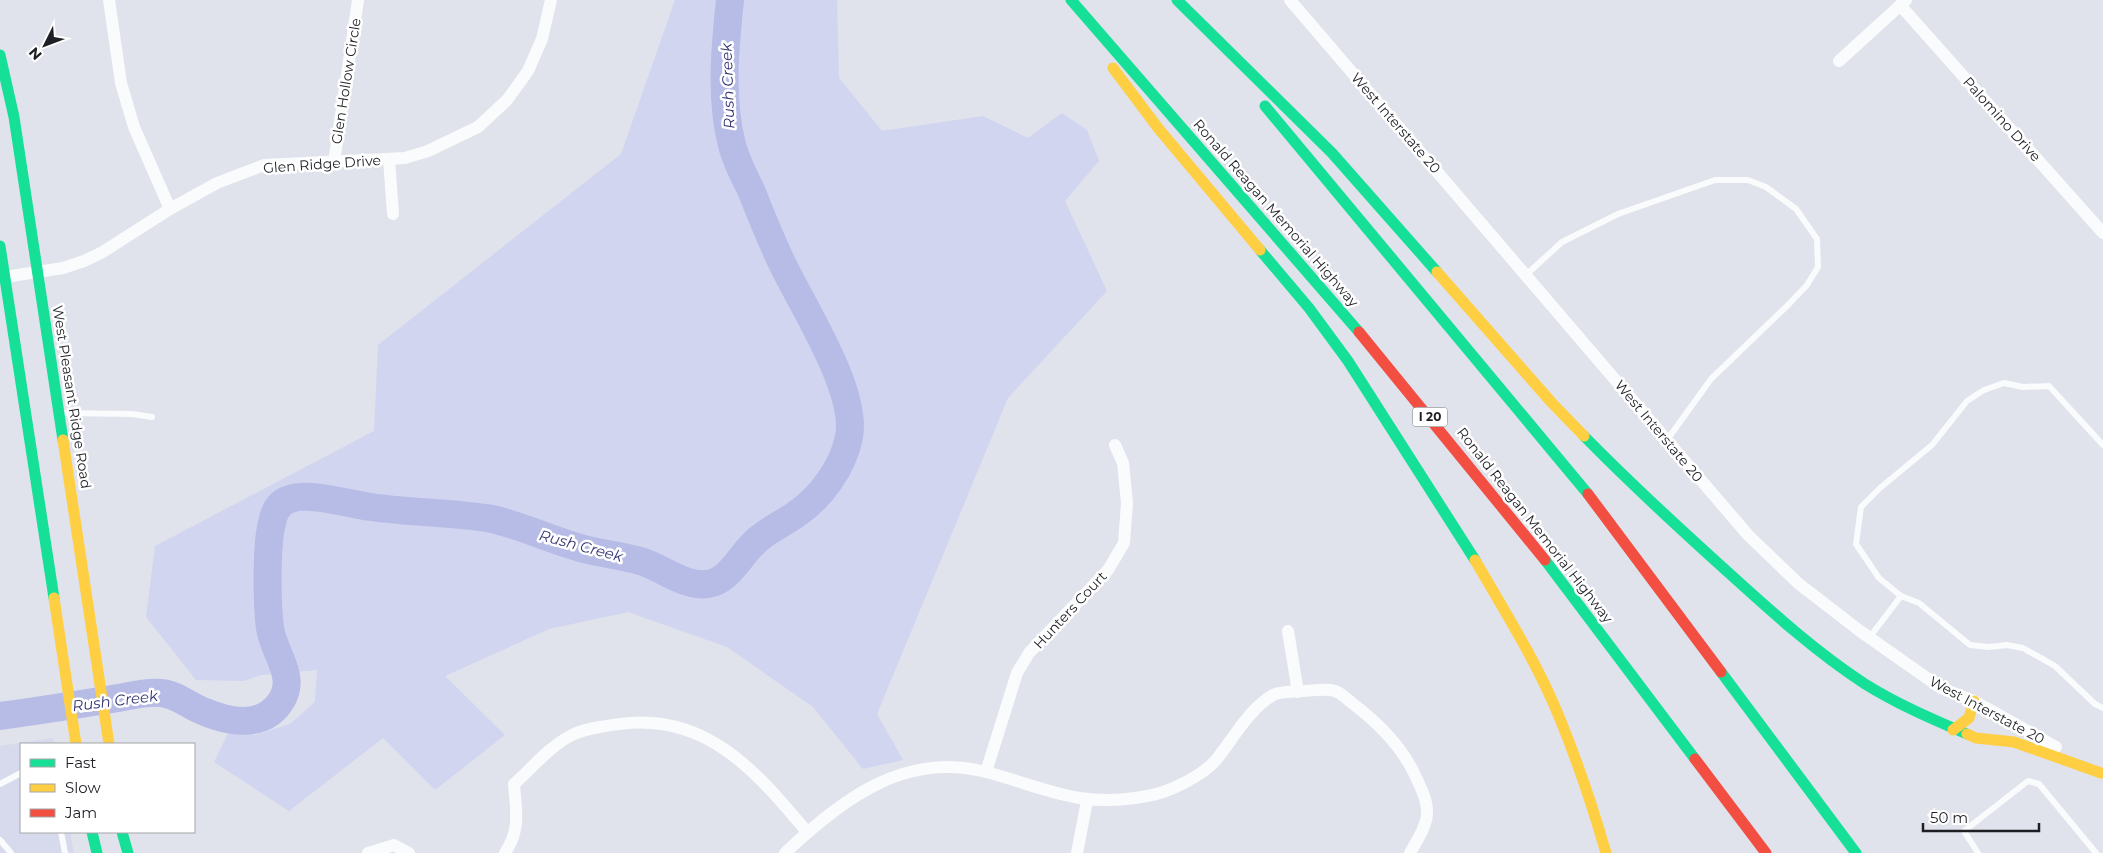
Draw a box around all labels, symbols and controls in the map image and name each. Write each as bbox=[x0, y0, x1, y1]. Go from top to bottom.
street label: Glen Hollow Circle bbox=[327, 17, 365, 145]
north arrow bbox=[20, 20, 70, 70]
water label: Rush Creek bbox=[716, 42, 738, 129]
text: N bbox=[25, 43, 46, 64]
street label: West Interstate 20 bbox=[1347, 69, 1445, 177]
street label: Palomino Drive bbox=[1959, 73, 2045, 165]
street label: Ronald Reagan Memorial Highway bbox=[1189, 115, 1363, 311]
street label: Glen Ridge Drive bbox=[263, 151, 381, 177]
street label: West Pleasant Ridge Road bbox=[49, 304, 95, 490]
street label: West Interstate 20 bbox=[1611, 376, 1707, 486]
road number: I 20 bbox=[1412, 408, 1448, 427]
street label: Ronald Reagan Memorial Highway bbox=[1453, 424, 1617, 627]
water label: Rush Creek bbox=[537, 525, 626, 566]
street label: Hunters Court bbox=[1029, 567, 1111, 653]
street label: West Interstate 20 bbox=[1926, 672, 2048, 748]
water label: Rush Creek bbox=[71, 686, 160, 715]
legend bbox=[20, 743, 195, 833]
text: Fast bbox=[65, 753, 96, 772]
text: Slow bbox=[65, 778, 101, 797]
scale bar bbox=[1923, 800, 2039, 832]
text: Jam bbox=[64, 803, 97, 822]
text: 50 m bbox=[1930, 808, 1968, 827]

